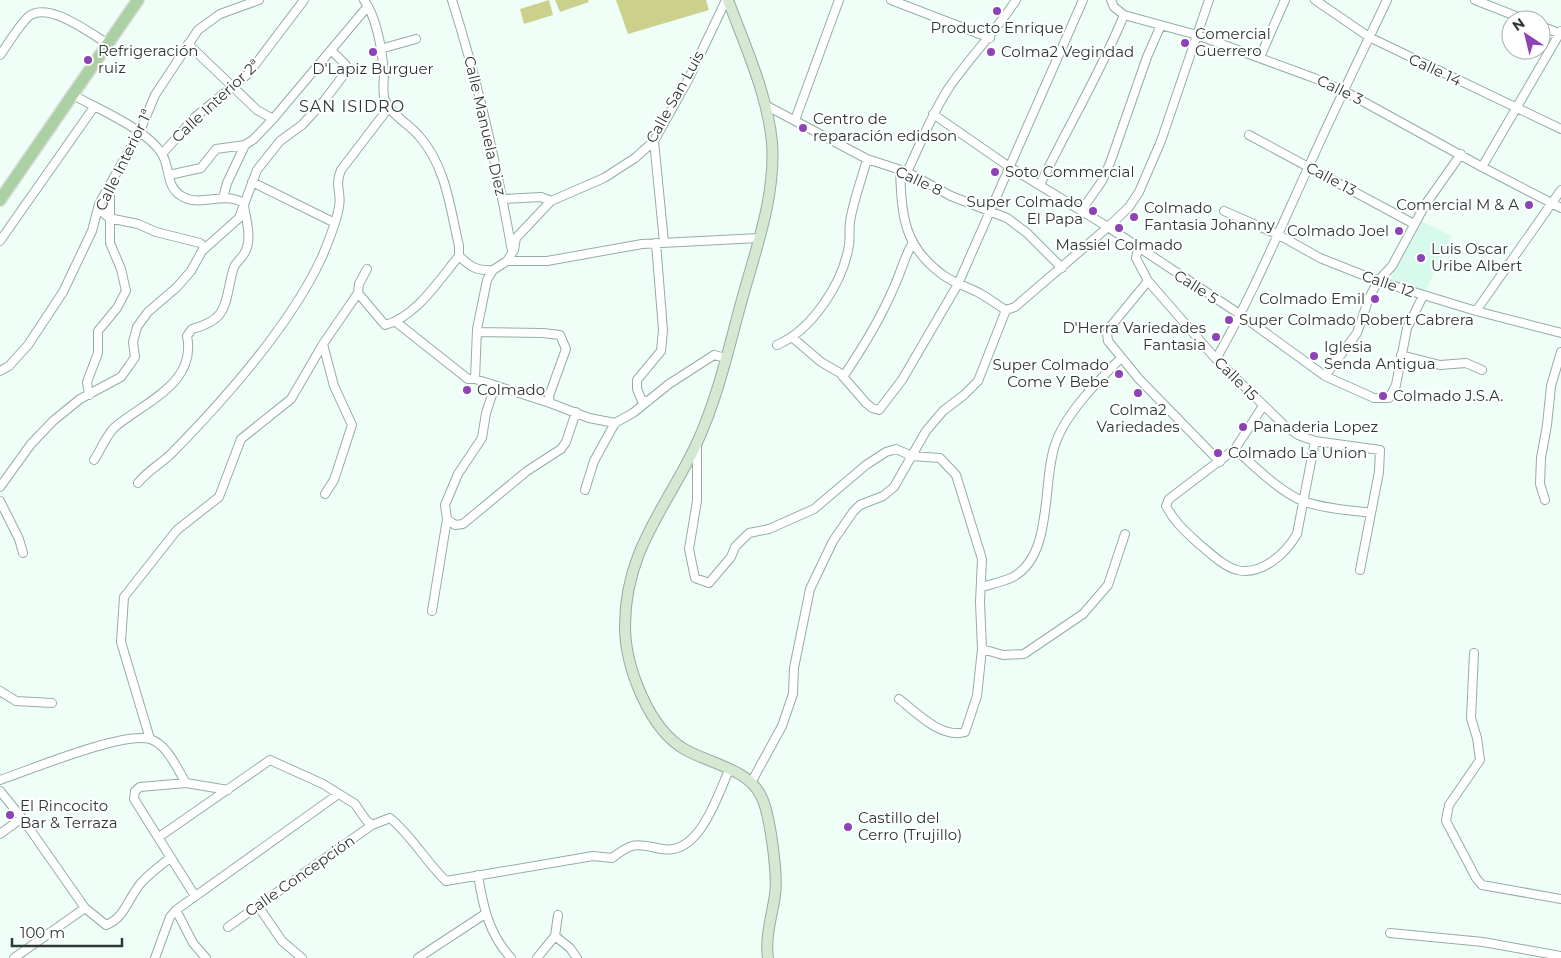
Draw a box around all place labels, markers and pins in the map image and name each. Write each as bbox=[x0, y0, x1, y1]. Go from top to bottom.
marker: Producto Enrique bbox=[991, 5, 1003, 17]
place label: Producto Enrique bbox=[930, 18, 1064, 37]
place label: Comercial Guerrero bbox=[1195, 24, 1271, 60]
marker: Comercial Guerrero bbox=[1179, 37, 1191, 49]
place label: Refrigeración ruiz bbox=[98, 41, 198, 77]
place label: Colma2 Vegindad bbox=[1001, 42, 1134, 61]
marker: D'Lapiz Burguer bbox=[367, 46, 379, 58]
marker: Colma2 Vegindad bbox=[985, 46, 997, 58]
marker: Refrigeración ruiz bbox=[82, 54, 94, 66]
place label: D'Lapiz Burguer bbox=[312, 59, 434, 78]
place label: Centro de reparación edidson bbox=[813, 109, 957, 145]
marker: Centro de reparación edidson bbox=[797, 122, 809, 134]
place label: Soto Commercial bbox=[1005, 162, 1134, 181]
marker: Soto Commercial bbox=[989, 166, 1001, 178]
place label: Super Colmado El Papa bbox=[966, 192, 1083, 228]
place label: Comercial M & A bbox=[1396, 195, 1519, 214]
place label: Colmado Fantasia Johanny bbox=[1144, 198, 1276, 234]
marker: Comercial M & A bbox=[1523, 199, 1535, 211]
marker: Super Colmado El Papa bbox=[1087, 205, 1099, 217]
marker: Colmado Fantasia Johanny bbox=[1128, 211, 1140, 223]
place label: Colmado Joel bbox=[1287, 221, 1389, 240]
marker: Massiel Colmado bbox=[1113, 222, 1125, 234]
marker: Colmado Joel bbox=[1393, 225, 1405, 237]
place label: Massiel Colmado bbox=[1056, 235, 1182, 254]
place label: Luis Oscar Uribe Albert bbox=[1431, 239, 1522, 275]
marker: Luis Oscar Uribe Albert bbox=[1415, 252, 1427, 264]
place label: Colmado Emil bbox=[1259, 289, 1365, 308]
marker: Colmado Emil bbox=[1369, 293, 1381, 305]
place label: Super Colmado Robert Cabrera bbox=[1239, 310, 1474, 329]
marker: Super Colmado Robert Cabrera bbox=[1223, 314, 1235, 326]
place label: D'Herra Variedades Fantasia bbox=[1062, 318, 1206, 354]
marker: D'Herra Variedades Fantasia bbox=[1210, 331, 1222, 343]
place label: Iglesia Senda Antigua bbox=[1324, 337, 1436, 373]
marker: Iglesia Senda Antigua bbox=[1308, 350, 1320, 362]
place label: Super Colmado Come Y Bebe bbox=[992, 355, 1109, 391]
marker: Super Colmado Come Y Bebe bbox=[1113, 368, 1125, 380]
place label: Colmado bbox=[477, 380, 545, 399]
marker: Colmado bbox=[461, 384, 473, 396]
place label: Colmado J.S.A. bbox=[1393, 386, 1503, 405]
marker: Colma2 Variedades bbox=[1132, 387, 1144, 399]
marker: Colmado J.S.A. bbox=[1377, 390, 1389, 402]
place label: Colma2 Variedades bbox=[1096, 400, 1180, 436]
place label: Panaderia Lopez bbox=[1253, 417, 1379, 436]
marker: Panaderia Lopez bbox=[1237, 421, 1249, 433]
place label: Colmado La Union bbox=[1228, 443, 1367, 462]
marker: Colmado La Union bbox=[1212, 447, 1224, 459]
place label: El Rincocito Bar & Terraza bbox=[20, 796, 118, 832]
place label: Castillo del Cerro (Trujillo) bbox=[858, 808, 962, 844]
marker: El Rincocito Bar & Terraza bbox=[4, 809, 16, 821]
marker: Castillo del Cerro (Trujillo) bbox=[842, 821, 854, 833]

